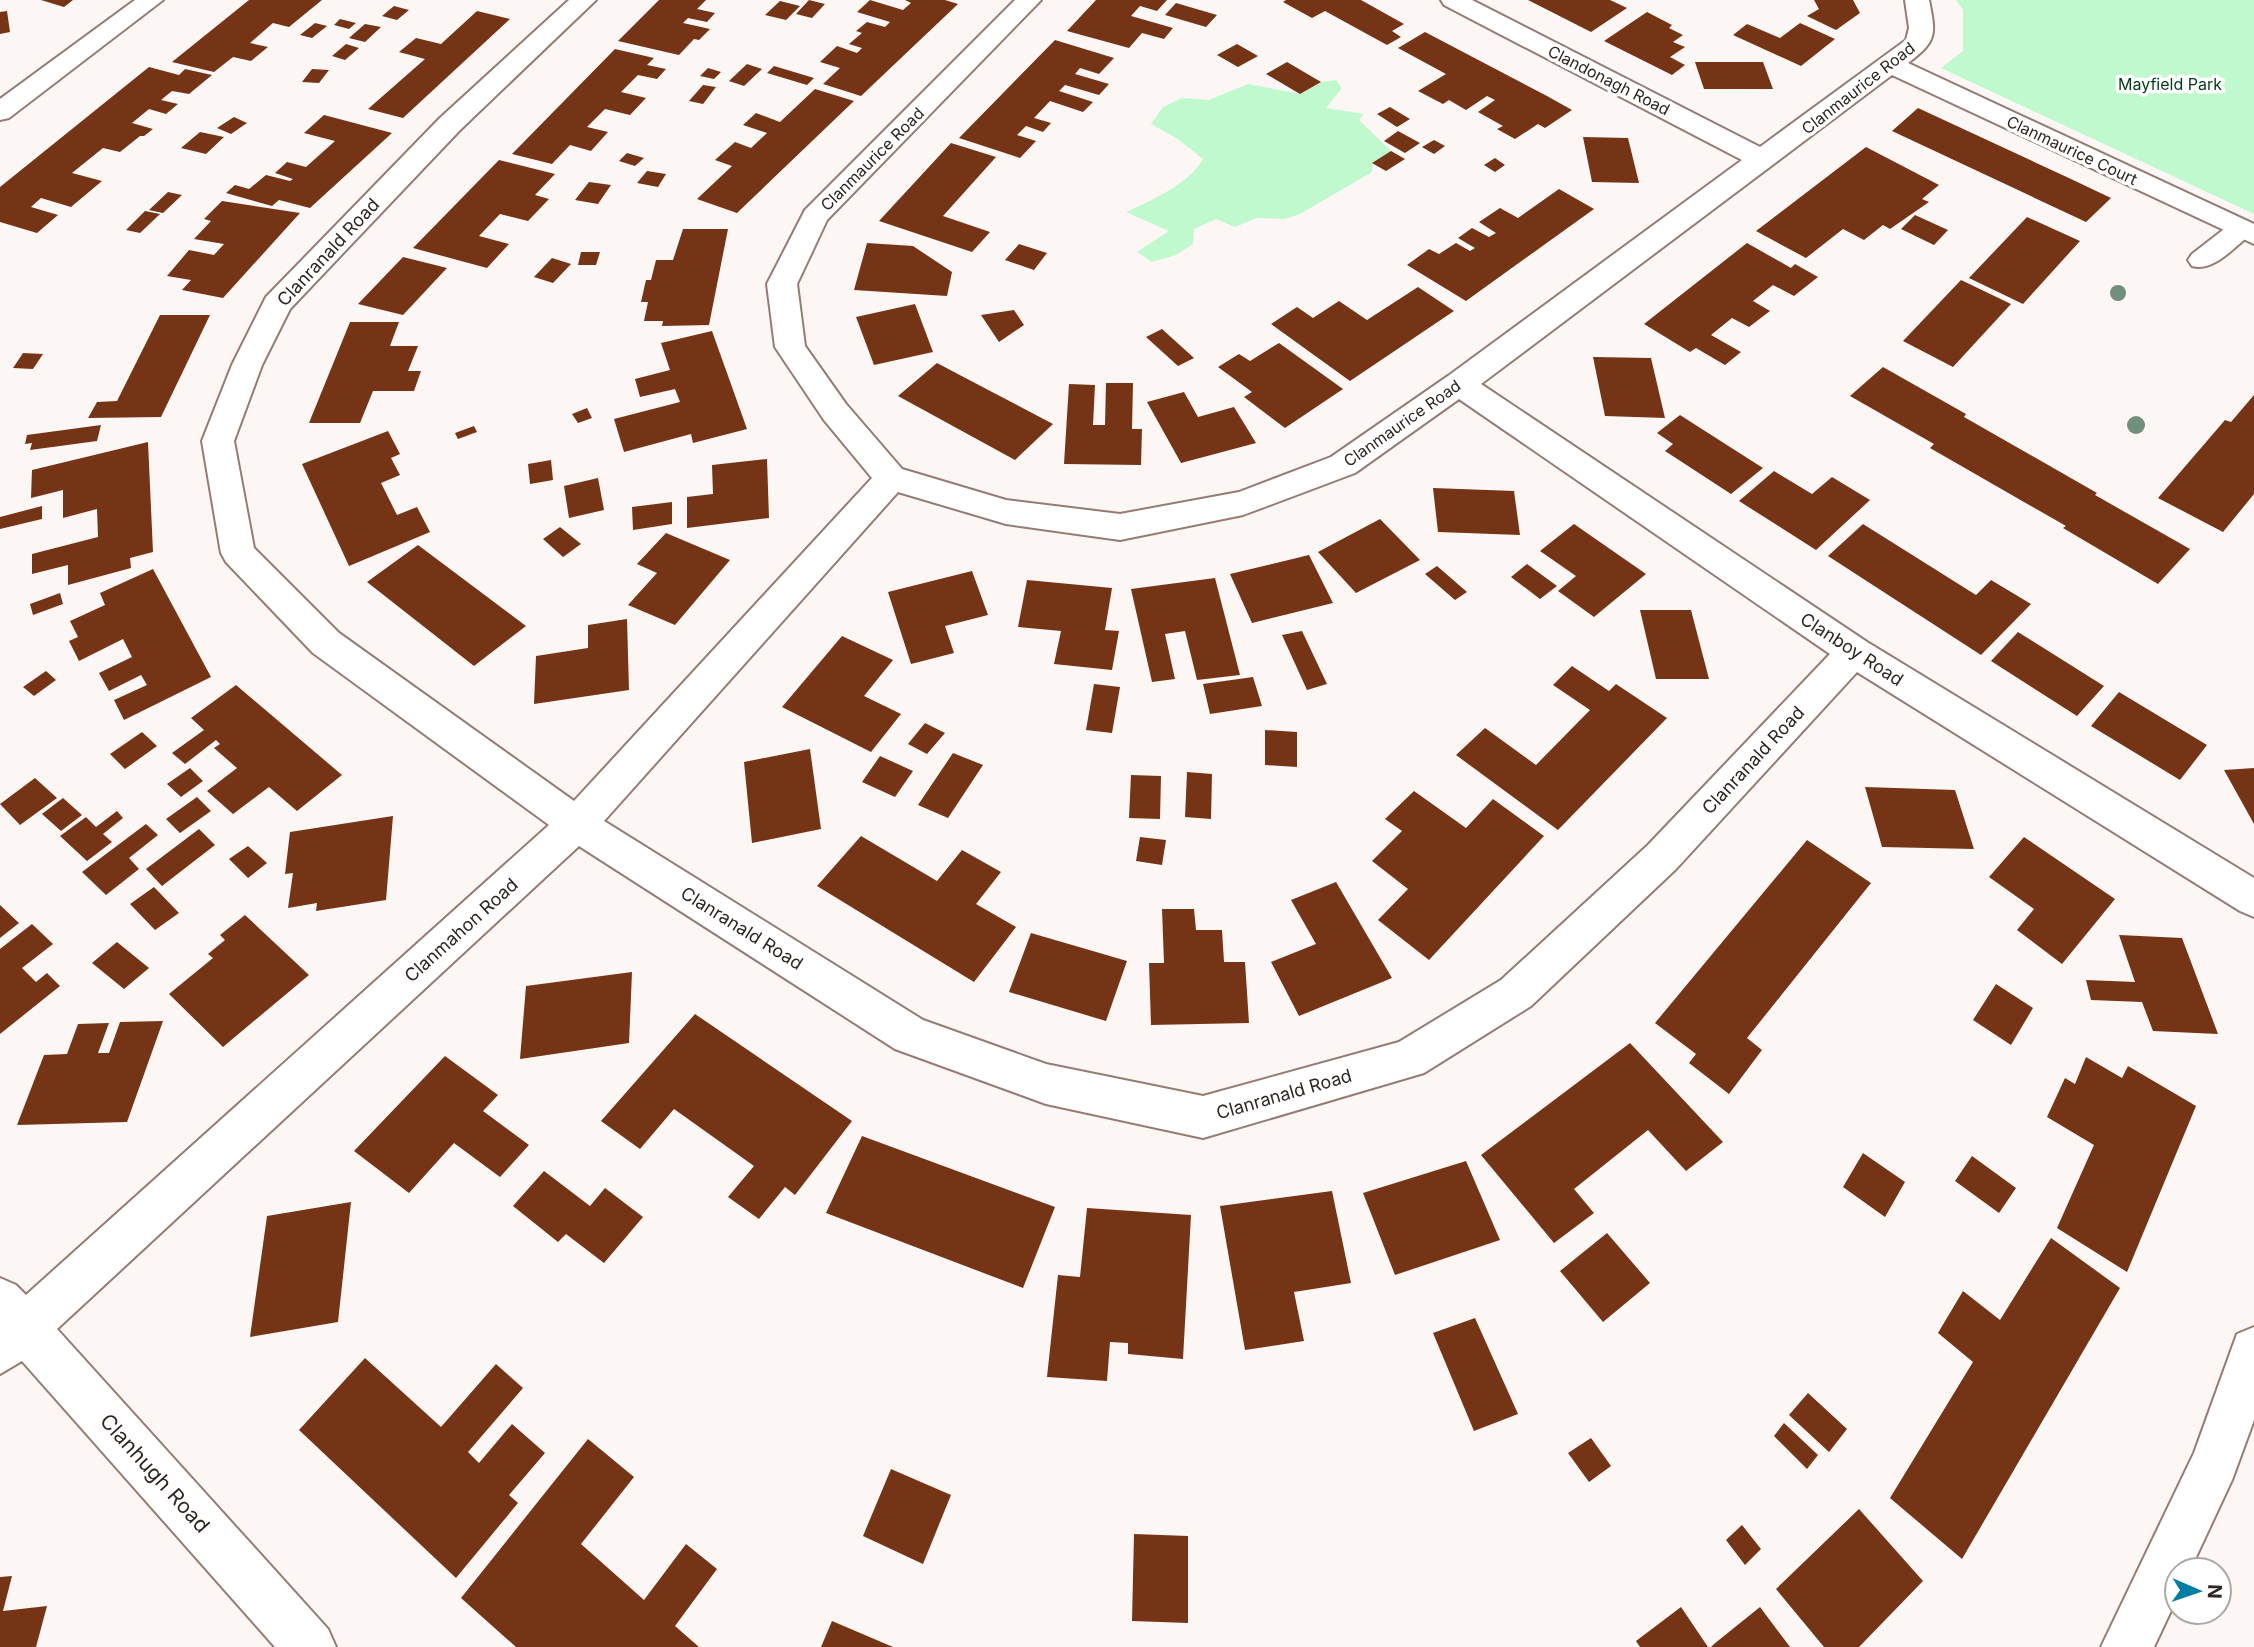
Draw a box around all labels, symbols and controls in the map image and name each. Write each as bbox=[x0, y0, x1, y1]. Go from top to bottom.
street label: Clanmaurice Road bbox=[1797, 38, 1919, 138]
street label: Clandonagh Road bbox=[1545, 41, 1673, 119]
park label: Mayfield Park bbox=[2118, 74, 2222, 94]
street label: Clanmaurice Road bbox=[816, 103, 928, 215]
street label: Clanmaurice Court bbox=[2004, 111, 2140, 189]
street label: Clanranald Road bbox=[273, 194, 383, 310]
street label: Clanmaurice Road bbox=[1340, 375, 1464, 471]
street label: Clanboy Road bbox=[1797, 608, 1907, 690]
street label: Clanranald Road bbox=[1698, 702, 1808, 818]
street label: Clanmahon Road bbox=[400, 874, 522, 986]
street label: Clanranald Road bbox=[677, 882, 807, 974]
street label: Clanranald Road bbox=[1214, 1065, 1354, 1123]
street label: Clanhugh Road bbox=[95, 1408, 215, 1538]
north arrow bbox=[2163, 1556, 2233, 1626]
text: N bbox=[2203, 1584, 2226, 1599]

